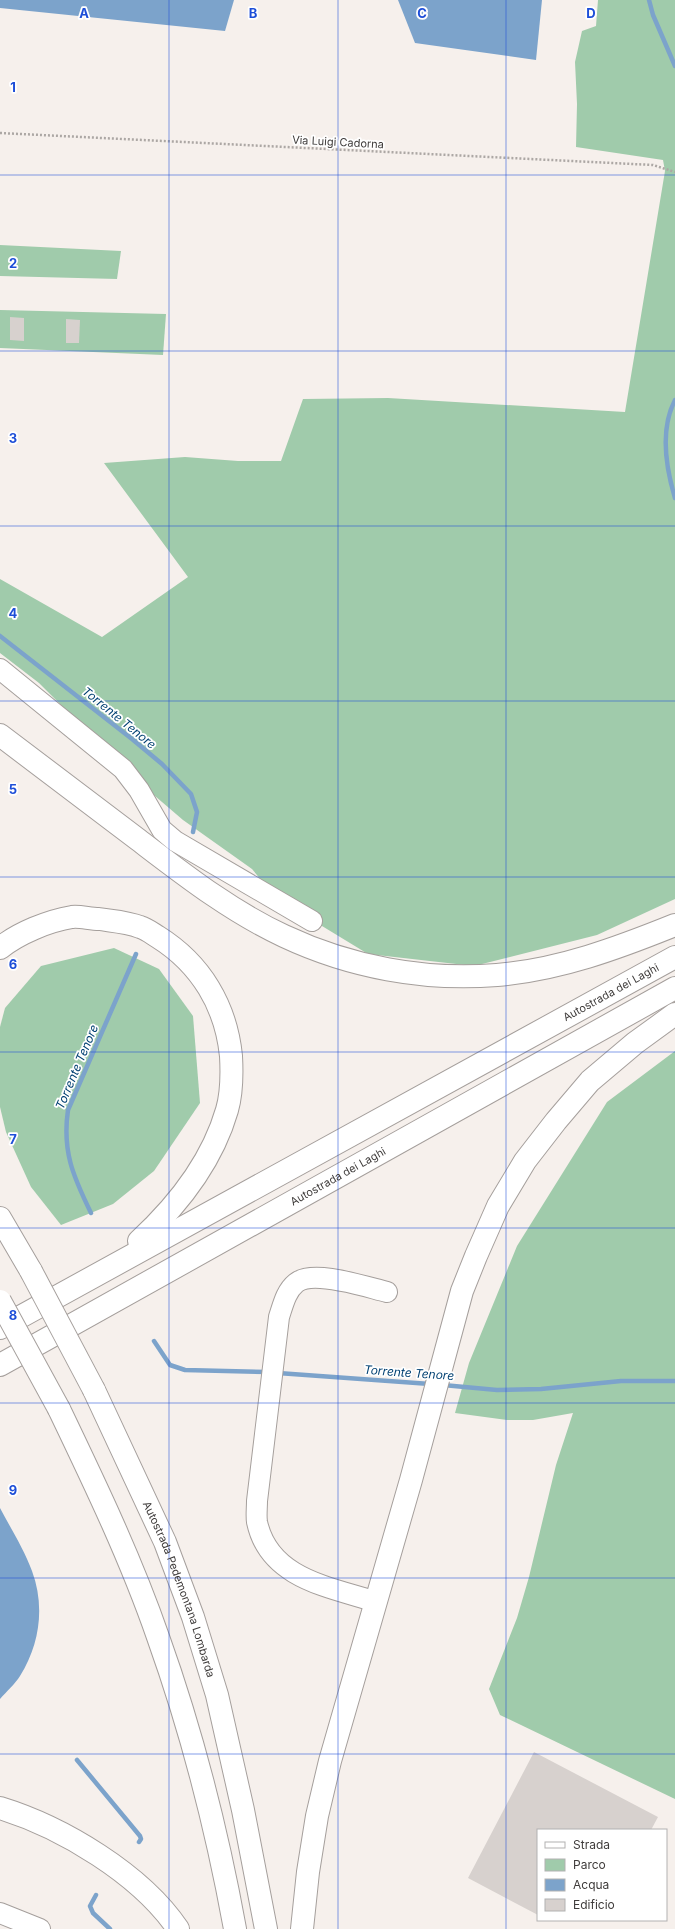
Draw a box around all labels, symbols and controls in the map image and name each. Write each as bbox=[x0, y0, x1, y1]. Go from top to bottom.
text: A bbox=[79, 5, 89, 21]
text: B bbox=[249, 5, 258, 21]
text: C bbox=[417, 5, 427, 21]
text: D bbox=[586, 5, 596, 21]
text: 1 bbox=[10, 79, 16, 95]
street label: Via Luigi Cadorna bbox=[292, 133, 384, 151]
text: 2 bbox=[9, 255, 17, 271]
text: 3 bbox=[9, 430, 17, 446]
text: 4 bbox=[9, 605, 18, 621]
water label: Torrente Tenore bbox=[79, 683, 159, 752]
text: 5 bbox=[9, 781, 17, 797]
text: 6 bbox=[9, 956, 17, 972]
street label: Autostrada dei Laghi bbox=[560, 960, 661, 1024]
water label: Torrente Tenore bbox=[52, 1022, 101, 1111]
text: 7 bbox=[9, 1131, 17, 1147]
street label: Autostrada dei Laghi bbox=[288, 1144, 388, 1209]
text: 8 bbox=[9, 1307, 17, 1323]
water label: Torrente Tenore bbox=[363, 1362, 455, 1383]
text: 9 bbox=[9, 1482, 17, 1498]
street label: Autostrada Pedemontana Lombarda bbox=[140, 1499, 218, 1679]
legend bbox=[537, 1829, 667, 1921]
text: Strada bbox=[573, 1837, 610, 1852]
text: Parco bbox=[573, 1857, 606, 1872]
text: Acqua bbox=[573, 1877, 609, 1892]
text: Edificio bbox=[573, 1897, 615, 1912]

